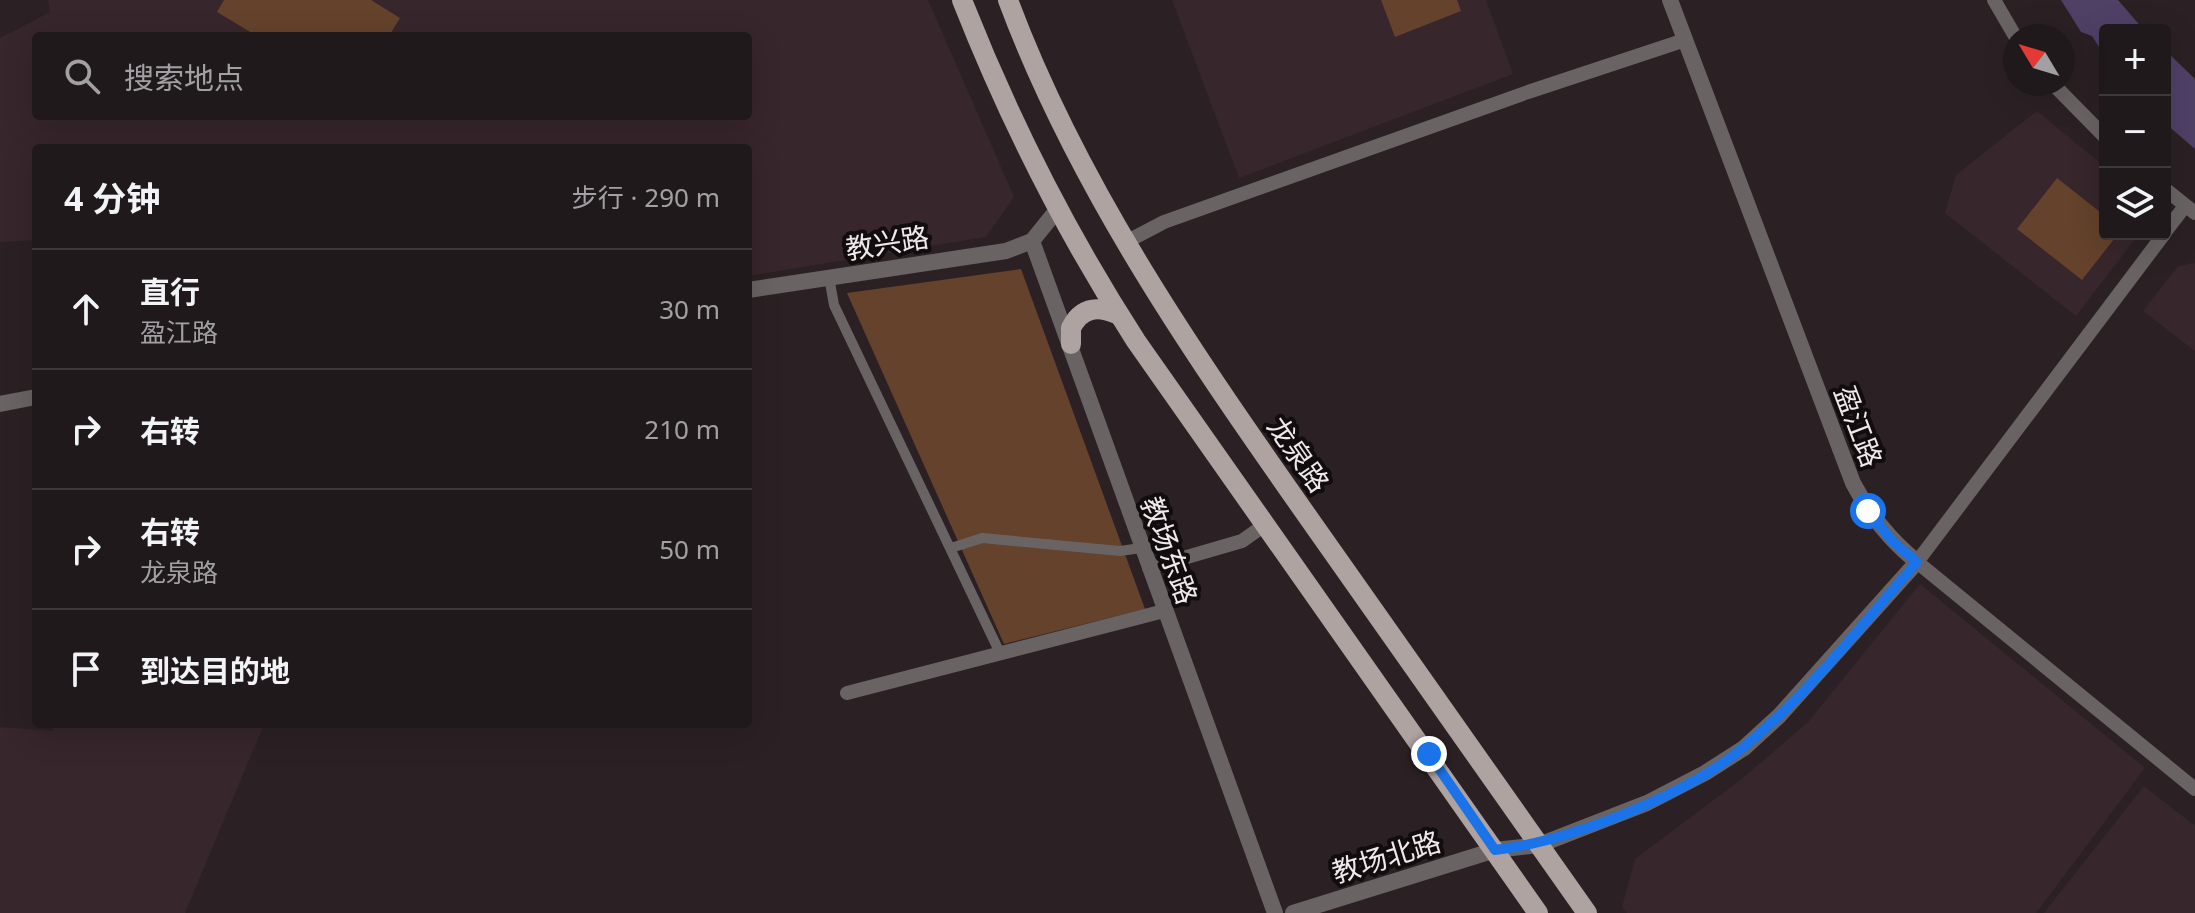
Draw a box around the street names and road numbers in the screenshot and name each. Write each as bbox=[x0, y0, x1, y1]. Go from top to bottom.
street label: 教兴路 bbox=[843, 217, 931, 267]
street label: 盈江路 bbox=[1826, 380, 1892, 472]
street label: 龙泉路 bbox=[1259, 409, 1339, 499]
street label: 教场东路 bbox=[1133, 491, 1207, 609]
street label: 教场北路 bbox=[1327, 821, 1445, 891]

